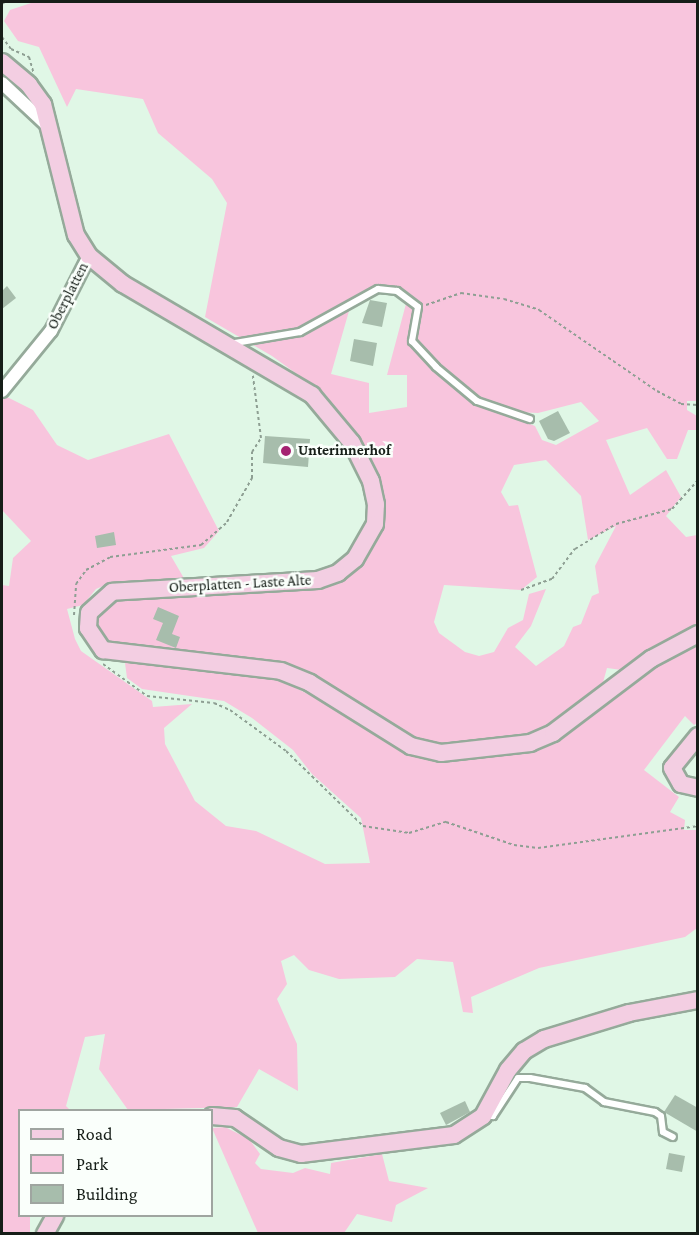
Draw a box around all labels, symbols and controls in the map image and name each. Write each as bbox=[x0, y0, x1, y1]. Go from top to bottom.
street label: Oberplatten bbox=[43, 259, 93, 333]
place label: Unterinnerhof bbox=[298, 442, 391, 460]
marker: Unterinnerhof bbox=[279, 444, 293, 458]
street label: Oberplatten - Laste Alte bbox=[168, 571, 312, 597]
legend bbox=[18, 1109, 213, 1217]
text: Road bbox=[76, 1124, 113, 1144]
text: Park bbox=[76, 1154, 108, 1174]
text: Building bbox=[76, 1184, 137, 1204]

